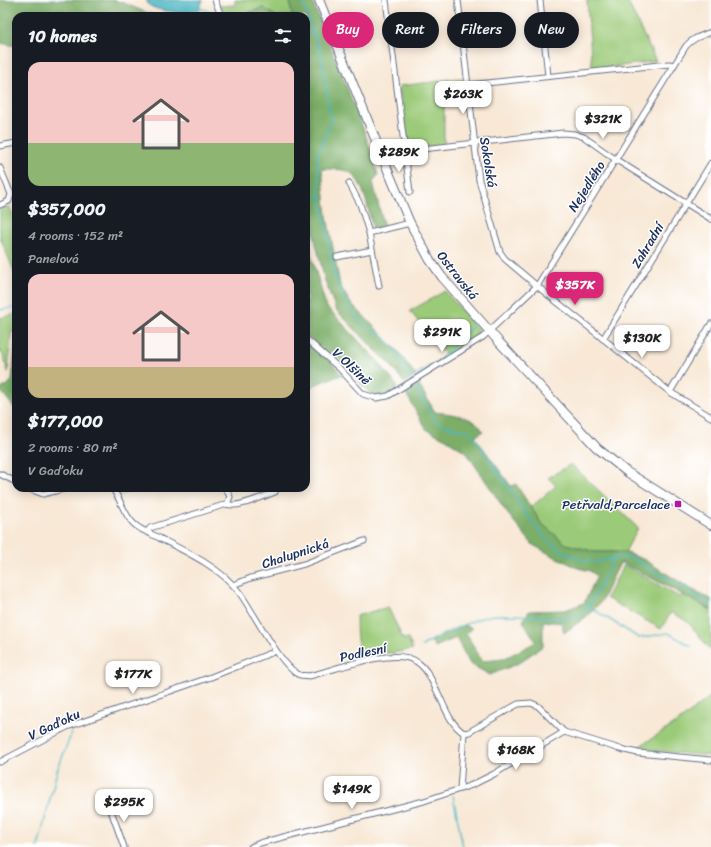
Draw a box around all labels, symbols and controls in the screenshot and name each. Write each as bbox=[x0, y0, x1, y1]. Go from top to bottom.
chip: Buy bbox=[322, 12, 374, 48]
chip: Rent bbox=[382, 12, 439, 48]
chip: Filters bbox=[447, 12, 516, 48]
chip: New bbox=[524, 12, 579, 48]
text: 10 homes bbox=[28, 21, 97, 51]
icon: filters bbox=[272, 25, 294, 47]
pin: $263K bbox=[435, 81, 491, 115]
text: $263K bbox=[444, 82, 482, 105]
icon: home bbox=[125, 88, 197, 160]
pin: $321K bbox=[575, 106, 631, 140]
text: $321K bbox=[585, 107, 621, 130]
street label: Sokolská bbox=[473, 135, 504, 189]
pin: $289K bbox=[371, 139, 427, 173]
text: $289K bbox=[379, 140, 419, 163]
street label: Nejedlého bbox=[562, 155, 612, 217]
text: $357,000 bbox=[28, 194, 106, 224]
street label: Zahradní bbox=[625, 217, 671, 272]
text: 4 rooms · 152 m² bbox=[28, 224, 123, 247]
street label: Ostravská bbox=[431, 246, 485, 305]
text: Panelová bbox=[28, 247, 79, 270]
pin: $357K bbox=[547, 272, 603, 306]
text: $357K bbox=[555, 273, 595, 296]
icon: home bbox=[125, 300, 197, 372]
pin: $291K bbox=[414, 319, 470, 353]
text: $291K bbox=[423, 320, 461, 343]
pin: $130K bbox=[614, 325, 670, 359]
text: $130K bbox=[623, 326, 661, 349]
street label: V Olšině bbox=[327, 342, 377, 392]
text: $177,000 bbox=[28, 406, 103, 436]
text: 2 rooms · 80 m² bbox=[28, 436, 118, 459]
text: V Gaďoku bbox=[28, 459, 83, 482]
place label: Petřvald,Parcelace bbox=[562, 493, 670, 516]
marker: Petřvald,Parcelace bbox=[673, 499, 683, 509]
street label: Chalupnická bbox=[259, 532, 332, 575]
street label: Podlesní bbox=[337, 636, 390, 669]
pin: $177K bbox=[105, 661, 161, 695]
text: $177K bbox=[114, 662, 152, 685]
street label: V Gaďoku bbox=[24, 702, 84, 747]
pin: $168K bbox=[488, 737, 544, 771]
text: $168K bbox=[497, 738, 535, 761]
pin: $149K bbox=[324, 776, 380, 810]
text: $149K bbox=[333, 777, 371, 800]
pin: $295K bbox=[96, 789, 152, 823]
text: $295K bbox=[104, 790, 144, 813]

